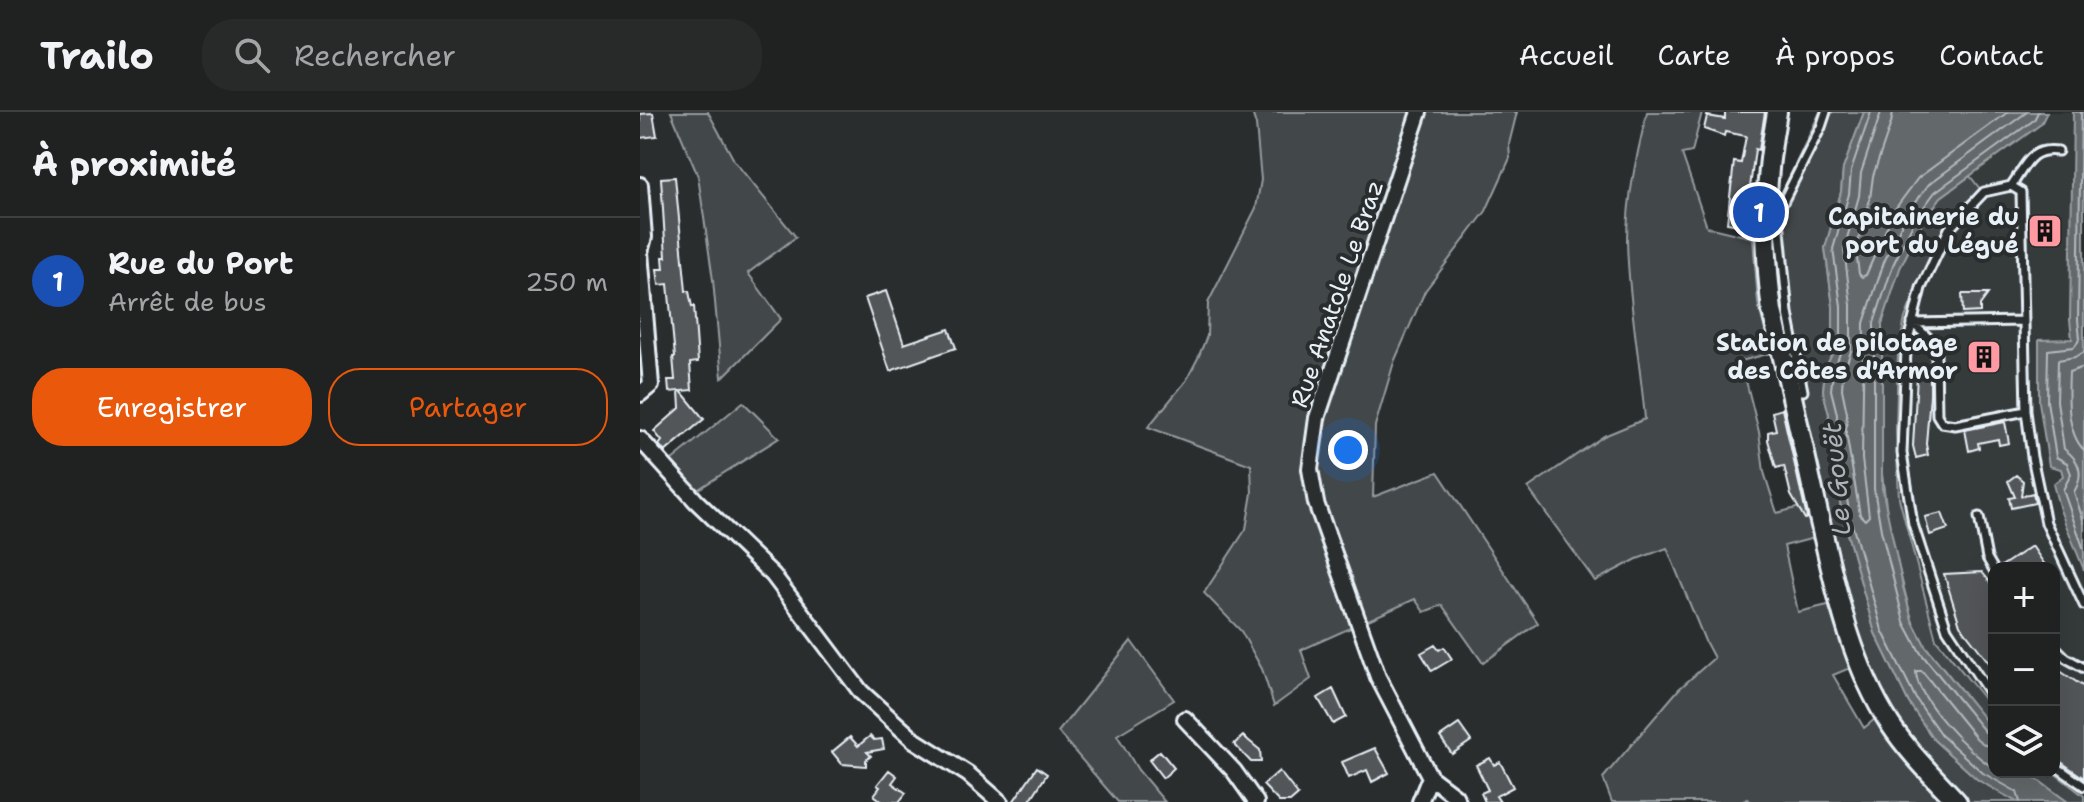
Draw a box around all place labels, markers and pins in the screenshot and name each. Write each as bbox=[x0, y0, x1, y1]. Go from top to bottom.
pin: 1 bbox=[1733, 182, 1785, 242]
place label: Capitainerie du port du Légué bbox=[1828, 201, 2019, 261]
building icon: Capitainerie du port du Légué bbox=[2026, 212, 2064, 250]
place label: Station de pilotage des Côtes d'Armor bbox=[1716, 327, 1958, 387]
building icon: Station de pilotage des Côtes d'Armor bbox=[1965, 338, 2003, 376]

